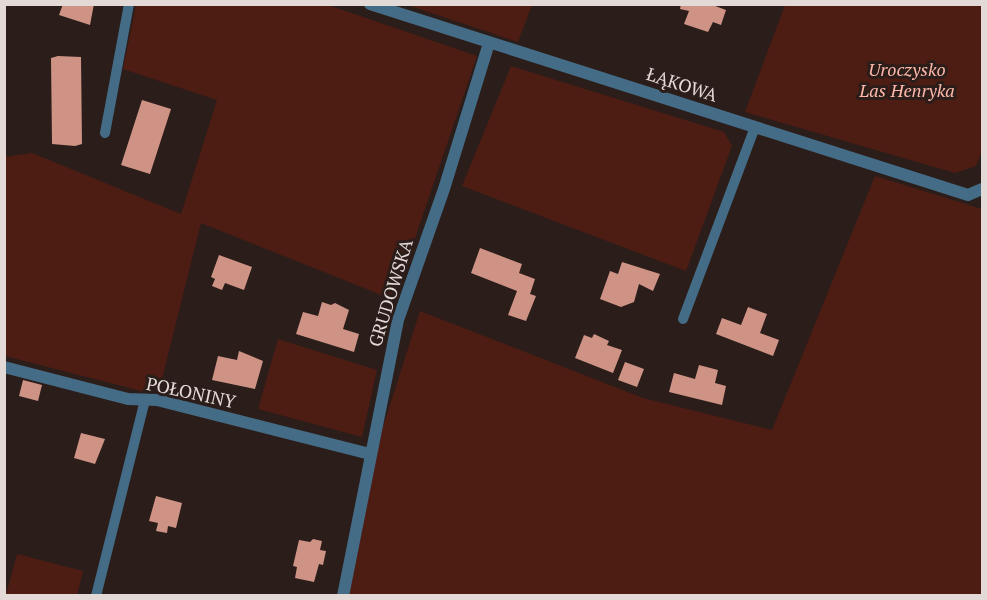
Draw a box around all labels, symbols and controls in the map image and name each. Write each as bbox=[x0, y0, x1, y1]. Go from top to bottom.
park label: Uroczysko Las Henryka bbox=[858, 57, 955, 102]
street label: ŁĄKOWA bbox=[644, 61, 722, 107]
street label: GRUDOWSKA bbox=[362, 235, 418, 349]
street label: POŁONINY bbox=[144, 371, 239, 413]

